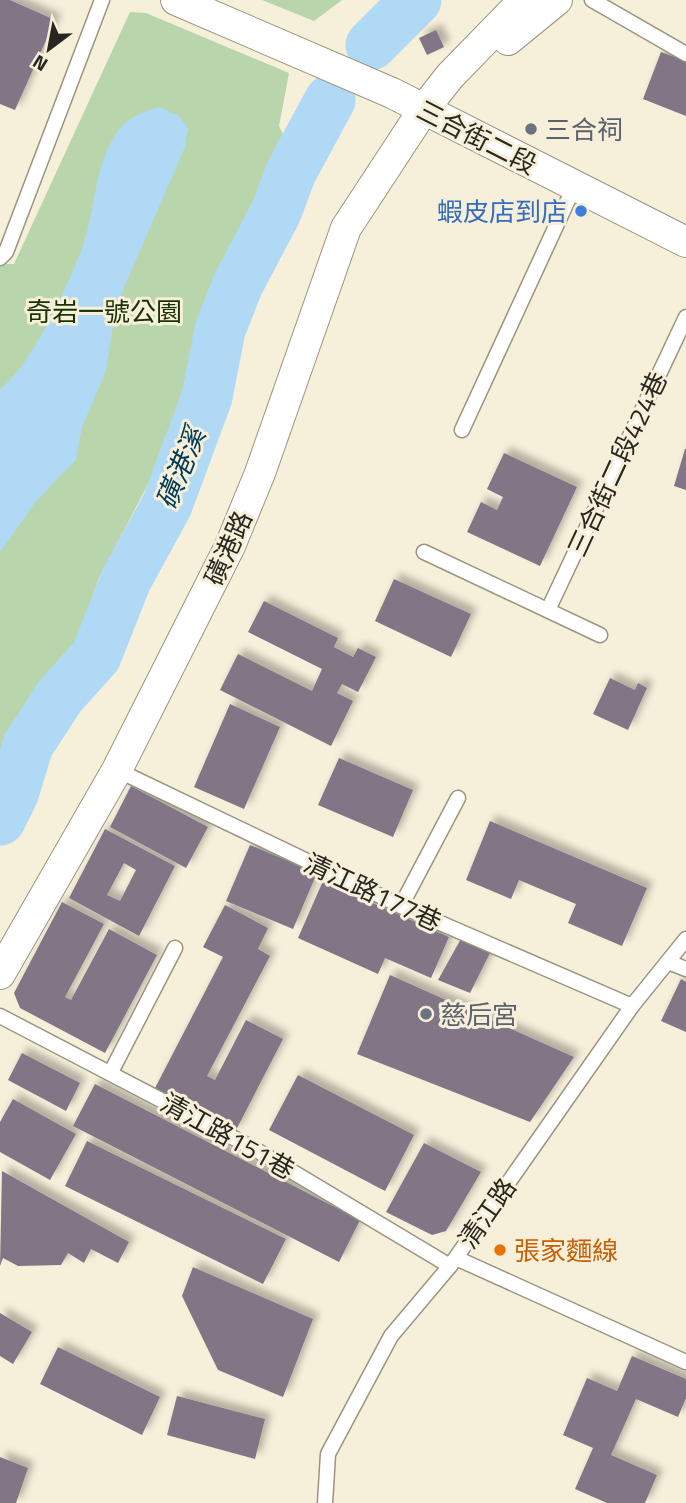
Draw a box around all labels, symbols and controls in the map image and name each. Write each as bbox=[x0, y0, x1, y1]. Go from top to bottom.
north arrow bbox=[14, 14, 84, 84]
text: N bbox=[26, 48, 53, 80]
street label: 三合街二段 bbox=[410, 90, 544, 184]
place label: 三合祠 bbox=[545, 110, 623, 149]
marker: 三合祠 bbox=[523, 121, 539, 137]
place label: 蝦皮店到店 bbox=[437, 192, 567, 231]
marker: 蝦皮店到店 bbox=[573, 203, 589, 219]
park label: 奇岩一號公園 bbox=[26, 292, 182, 331]
street label: 三合街二段424巷 bbox=[557, 365, 677, 563]
water label: 磺港溪 bbox=[144, 417, 217, 515]
street label: 磺港路 bbox=[194, 504, 262, 592]
street label: 清江路177巷 bbox=[298, 843, 448, 941]
place label: 慈后宮 bbox=[440, 995, 518, 1034]
marker: 慈后宮 bbox=[418, 1006, 434, 1022]
street label: 清江路151巷 bbox=[154, 1083, 302, 1189]
street label: 清江路 bbox=[449, 1170, 525, 1256]
place label: 張家麵線 bbox=[514, 1231, 618, 1270]
marker: 張家麵線 bbox=[492, 1242, 508, 1258]

